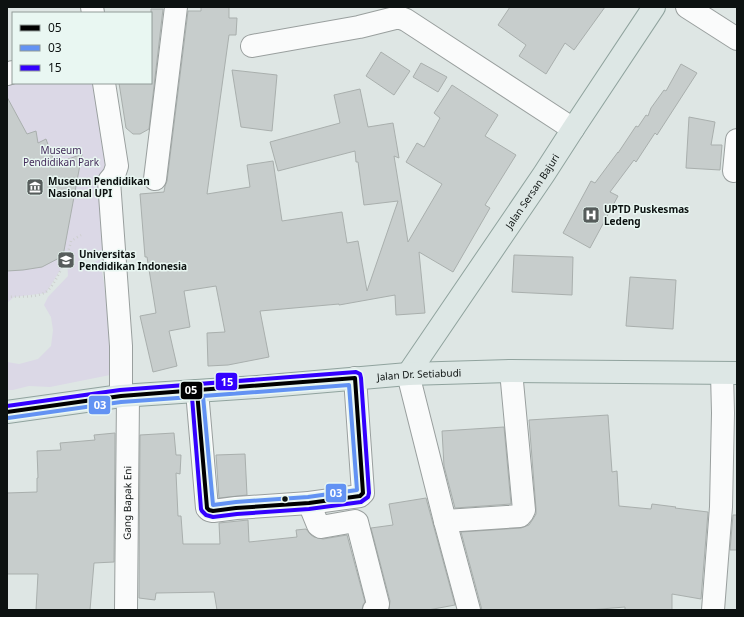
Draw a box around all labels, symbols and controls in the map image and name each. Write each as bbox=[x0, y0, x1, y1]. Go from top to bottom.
legend bbox=[12, 12, 152, 84]
text: 05 bbox=[48, 19, 62, 36]
text: 03 bbox=[48, 39, 62, 56]
text: 15 bbox=[48, 59, 62, 76]
park label: Museum Pendidikan Park bbox=[23, 143, 100, 169]
street label: Jalan Sersan Bajuri bbox=[501, 151, 562, 232]
place label: Museum Pendidikan Nasional UPI bbox=[48, 174, 150, 200]
museum icon: Museum Pendidikan Nasional UPI bbox=[25, 177, 45, 197]
place label: UPTD Puskesmas Ledeng bbox=[604, 202, 689, 228]
hospital icon: UPTD Puskesmas Ledeng bbox=[581, 205, 601, 225]
place label: Universitas Pendidikan Indonesia bbox=[79, 247, 187, 273]
school or university icon: Universitas Pendidikan Indonesia bbox=[56, 250, 76, 270]
street label: Jalan Dr. Setiabudi bbox=[375, 365, 462, 384]
line badge: 15 bbox=[215, 372, 238, 391]
text: 15 bbox=[221, 374, 233, 389]
line badge: 05 bbox=[180, 381, 203, 400]
text: 05 bbox=[185, 382, 197, 397]
line badge: 03 bbox=[88, 395, 111, 415]
text: 03 bbox=[94, 397, 106, 412]
street label: Gang Bapak Eni bbox=[120, 466, 134, 540]
line badge: 03 bbox=[325, 483, 347, 503]
text: 03 bbox=[330, 485, 342, 500]
unlabelled marker bbox=[280, 494, 290, 504]

